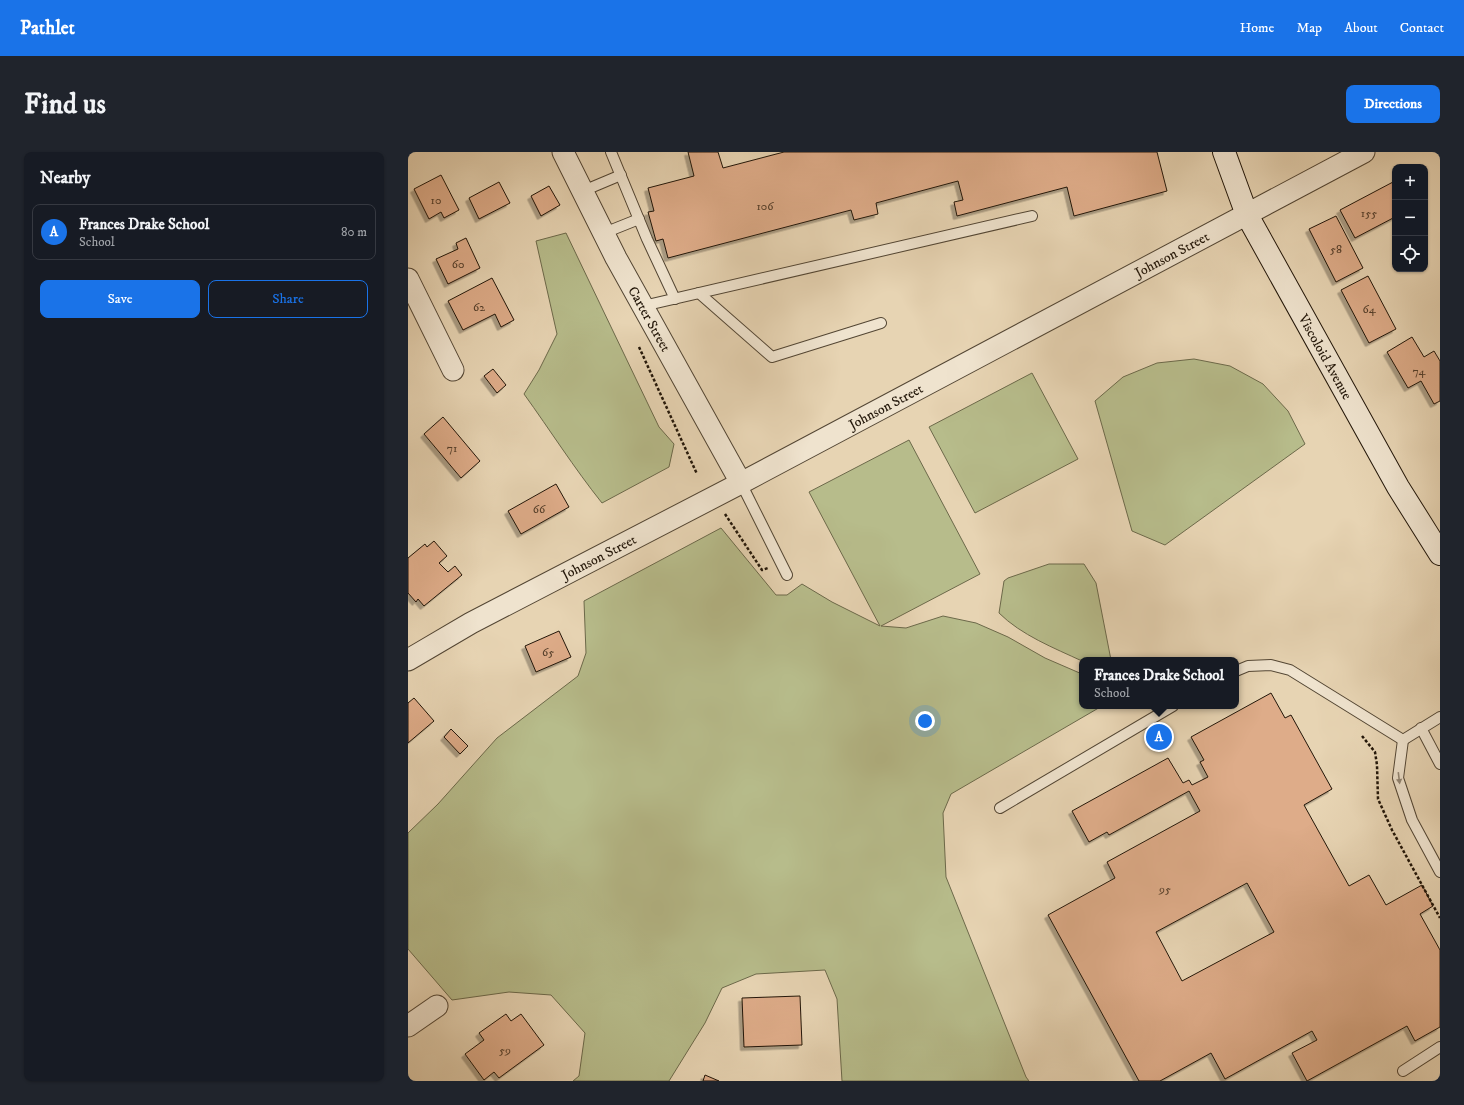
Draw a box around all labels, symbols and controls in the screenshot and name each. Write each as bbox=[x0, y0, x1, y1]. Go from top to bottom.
text: Pathlet bbox=[20, 17, 75, 40]
text: Home bbox=[1240, 19, 1274, 37]
text: Map bbox=[1296, 19, 1322, 37]
text: About bbox=[1344, 19, 1378, 37]
text: Contact bbox=[1400, 19, 1444, 37]
button: Directions bbox=[1346, 85, 1440, 123]
text: Find us bbox=[24, 87, 106, 122]
map controls bbox=[1392, 164, 1428, 272]
button: + bbox=[1392, 164, 1428, 200]
text: Nearby bbox=[40, 167, 90, 189]
house number: 10 bbox=[431, 193, 441, 208]
house number: 106 bbox=[756, 199, 774, 214]
button: − bbox=[1392, 200, 1428, 236]
house number: 155 bbox=[1361, 206, 1377, 221]
text: Frances Drake School bbox=[79, 215, 209, 234]
text: A bbox=[50, 224, 58, 240]
text: 80 m bbox=[341, 224, 367, 240]
street label: Johnson Street bbox=[1130, 228, 1213, 283]
text: School bbox=[79, 234, 115, 250]
button: locate bbox=[1392, 236, 1428, 272]
house number: 58 bbox=[1330, 242, 1342, 257]
house number: 60 bbox=[452, 257, 464, 272]
button: Save bbox=[40, 280, 200, 318]
button: Share bbox=[208, 280, 368, 318]
street label: Carter Street bbox=[623, 283, 675, 356]
house number: 62 bbox=[473, 300, 485, 315]
house number: 64 bbox=[1362, 302, 1377, 317]
street label: Viscoloid Avenue bbox=[1293, 310, 1356, 403]
house number: 74 bbox=[1412, 364, 1427, 379]
street label: Johnson Street bbox=[844, 380, 927, 435]
house number: 71 bbox=[447, 441, 457, 456]
house number: 66 bbox=[533, 502, 546, 517]
street label: Johnson Street bbox=[557, 531, 640, 585]
house number: 65 bbox=[542, 645, 554, 660]
popup bbox=[1079, 657, 1239, 709]
text: Frances Drake School bbox=[1094, 666, 1224, 685]
text: School bbox=[1094, 685, 1130, 701]
your location bbox=[915, 711, 935, 731]
pin: A bbox=[1146, 722, 1172, 752]
one-way arrow bbox=[1396, 772, 1402, 785]
house number: 95 bbox=[1158, 882, 1171, 897]
house number: 59 bbox=[499, 1043, 511, 1058]

